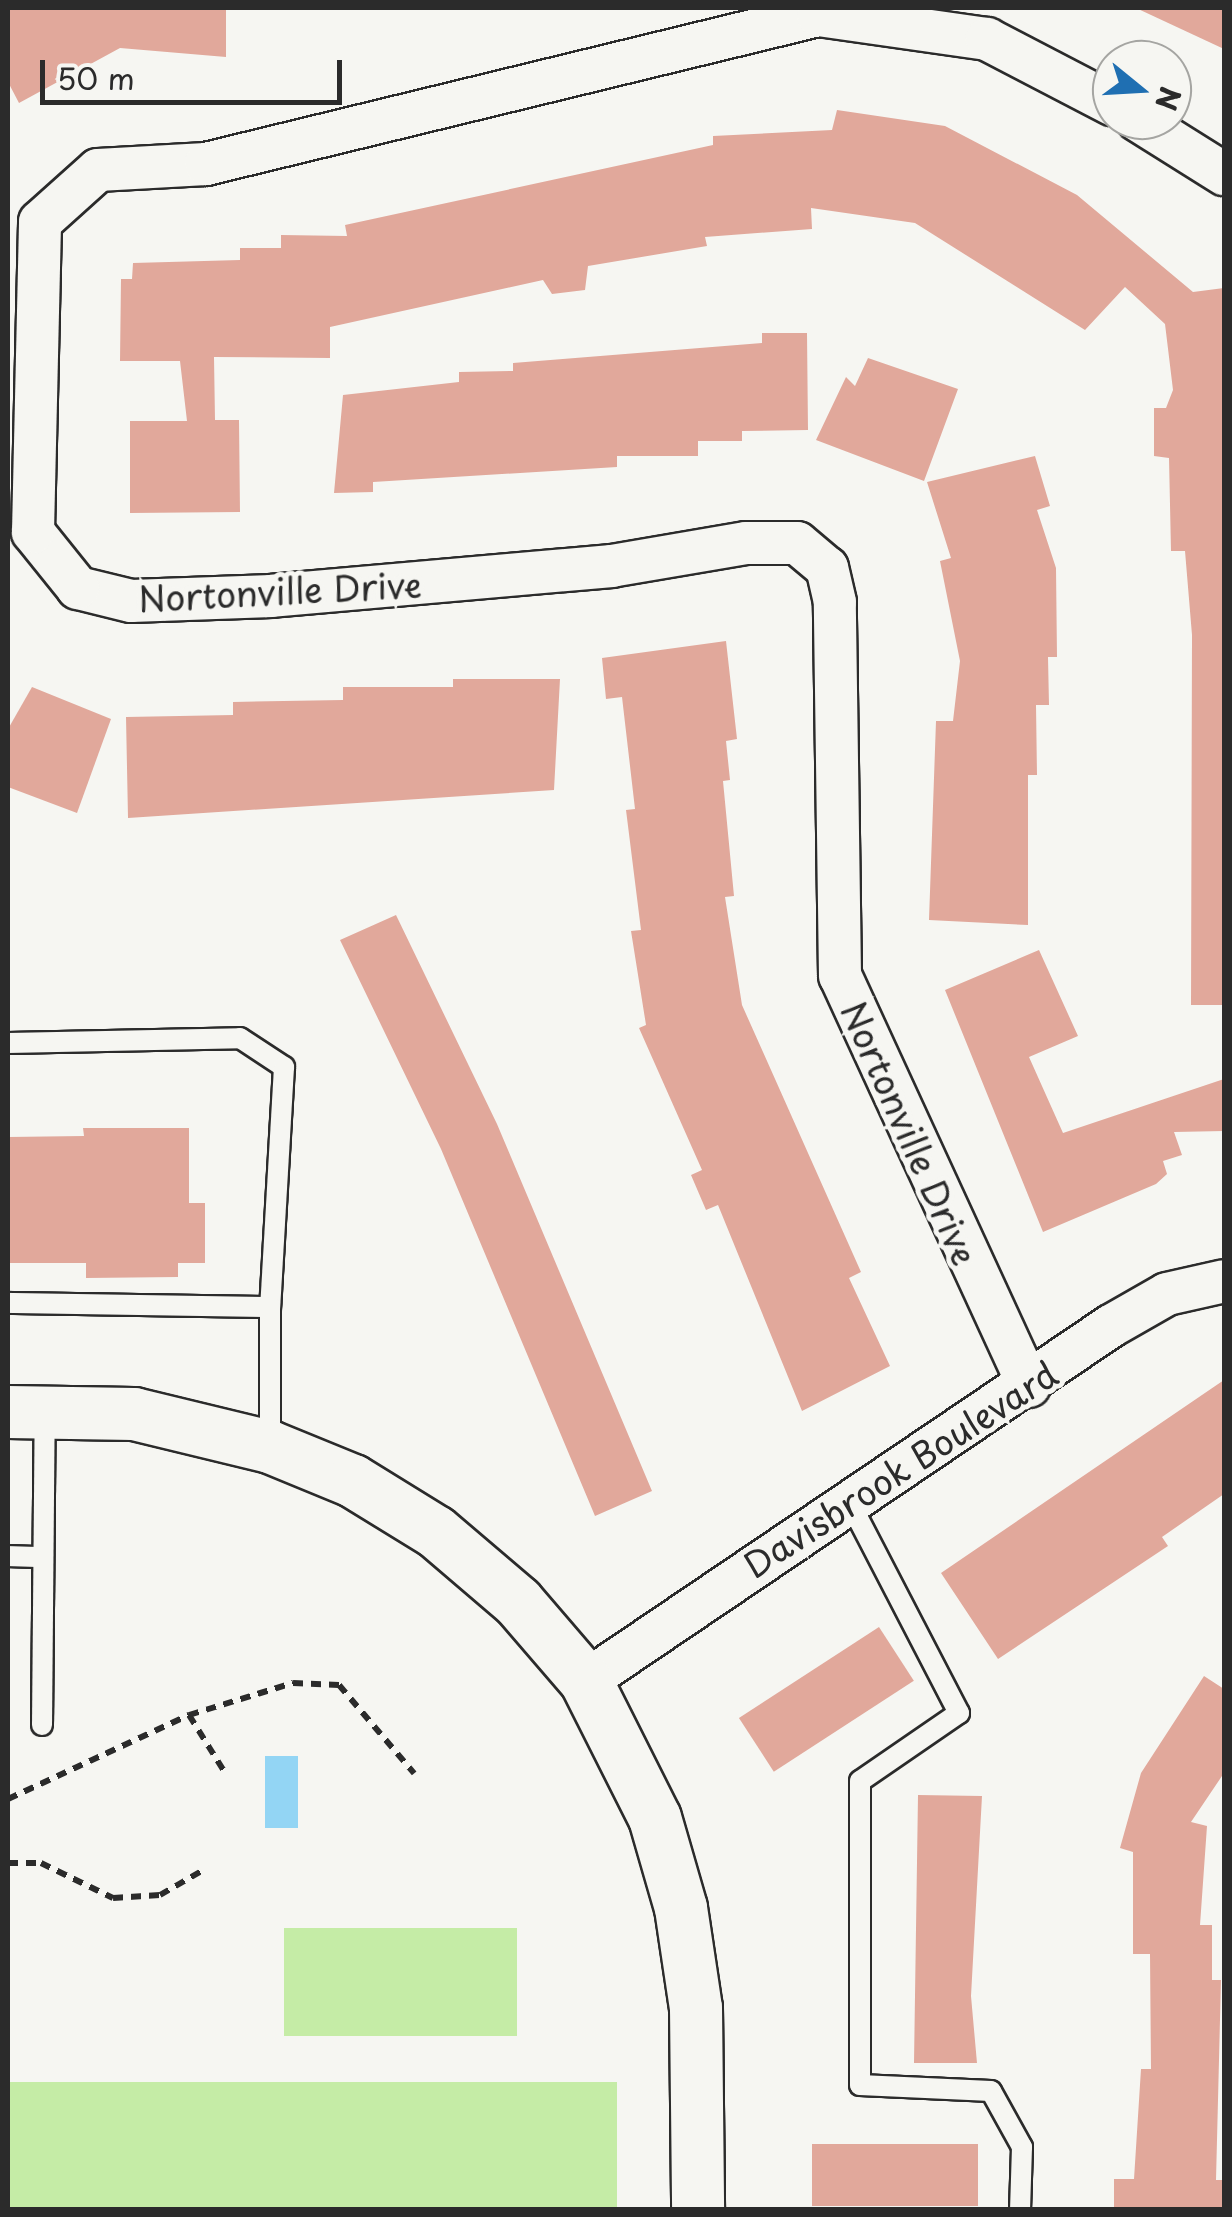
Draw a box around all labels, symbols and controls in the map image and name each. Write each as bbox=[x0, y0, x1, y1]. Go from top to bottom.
scale bar bbox=[45, 40, 348, 102]
north arrow bbox=[1092, 40, 1192, 140]
text: 50 m bbox=[57, 55, 135, 100]
text: N bbox=[1145, 82, 1193, 116]
street label: Nortonville Drive bbox=[136, 563, 424, 619]
street label: Nortonville Drive bbox=[833, 994, 987, 1272]
street label: Davisbrook Boulevard bbox=[735, 1351, 1065, 1587]

